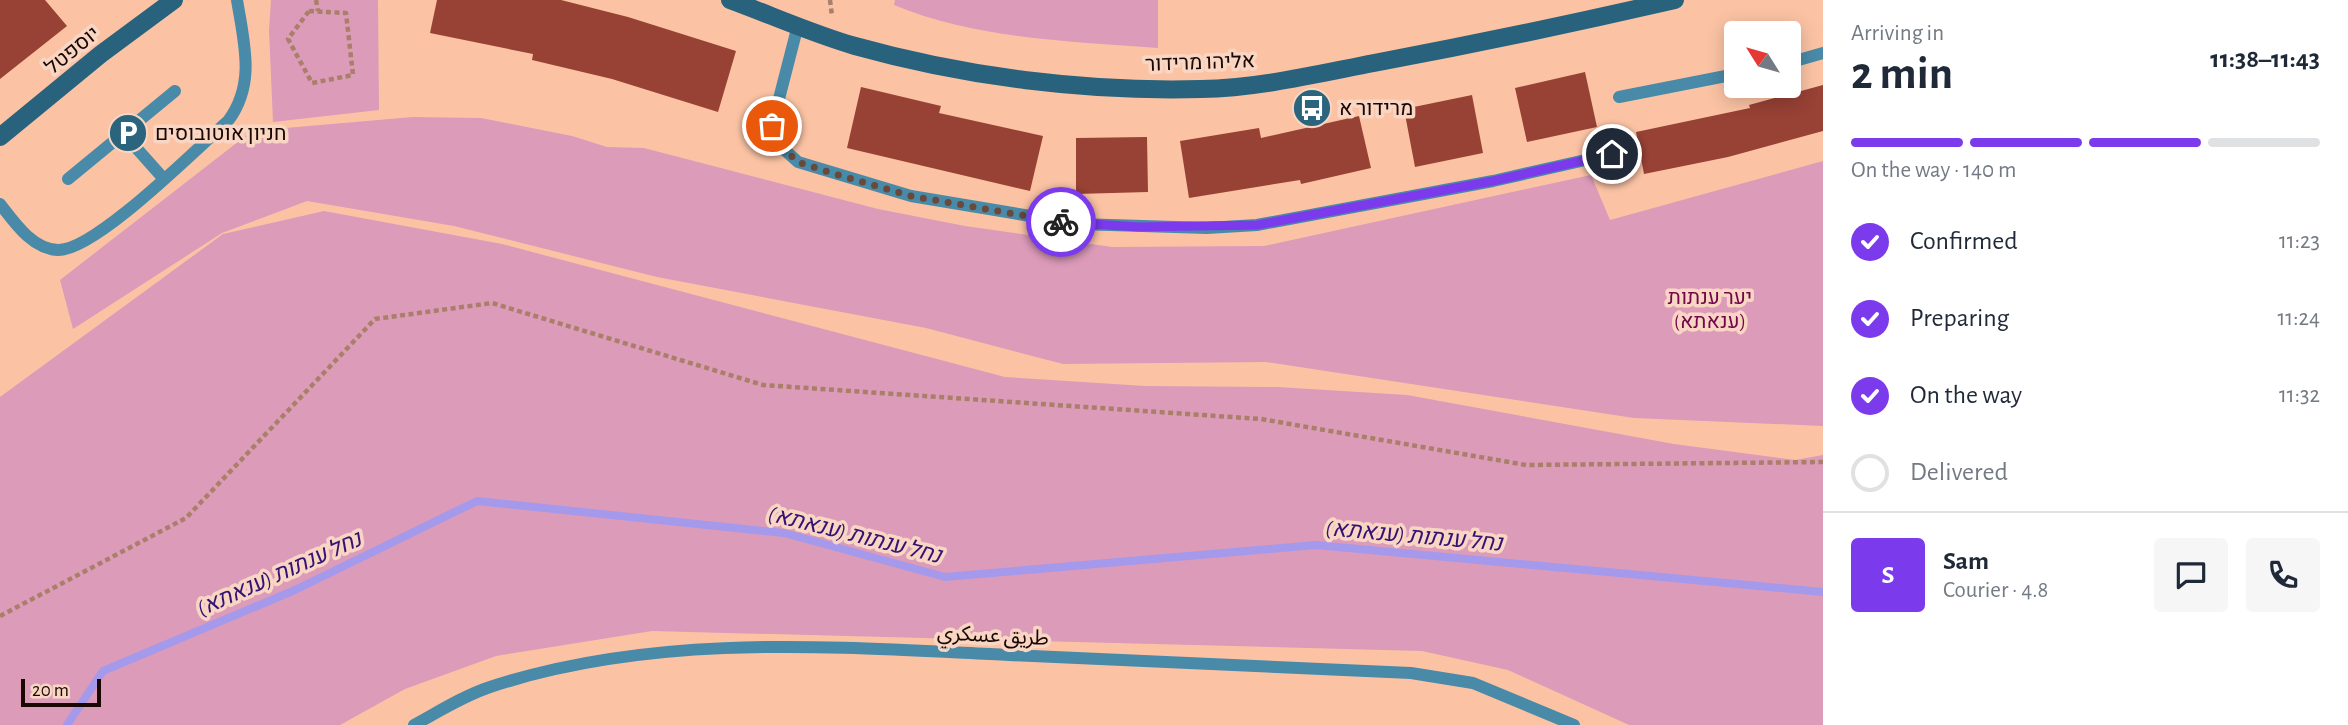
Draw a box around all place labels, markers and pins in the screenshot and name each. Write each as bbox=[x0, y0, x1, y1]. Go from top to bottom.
bus stop icon: מרידור א bbox=[1291, 87, 1333, 129]
pin bbox=[742, 96, 802, 156]
place label: מרידור א bbox=[1339, 98, 1413, 119]
parking icon: חניון אוטובוסים bbox=[107, 112, 149, 154]
place label: חניון אוטובוסים bbox=[155, 123, 287, 144]
pin bbox=[1582, 124, 1642, 184]

